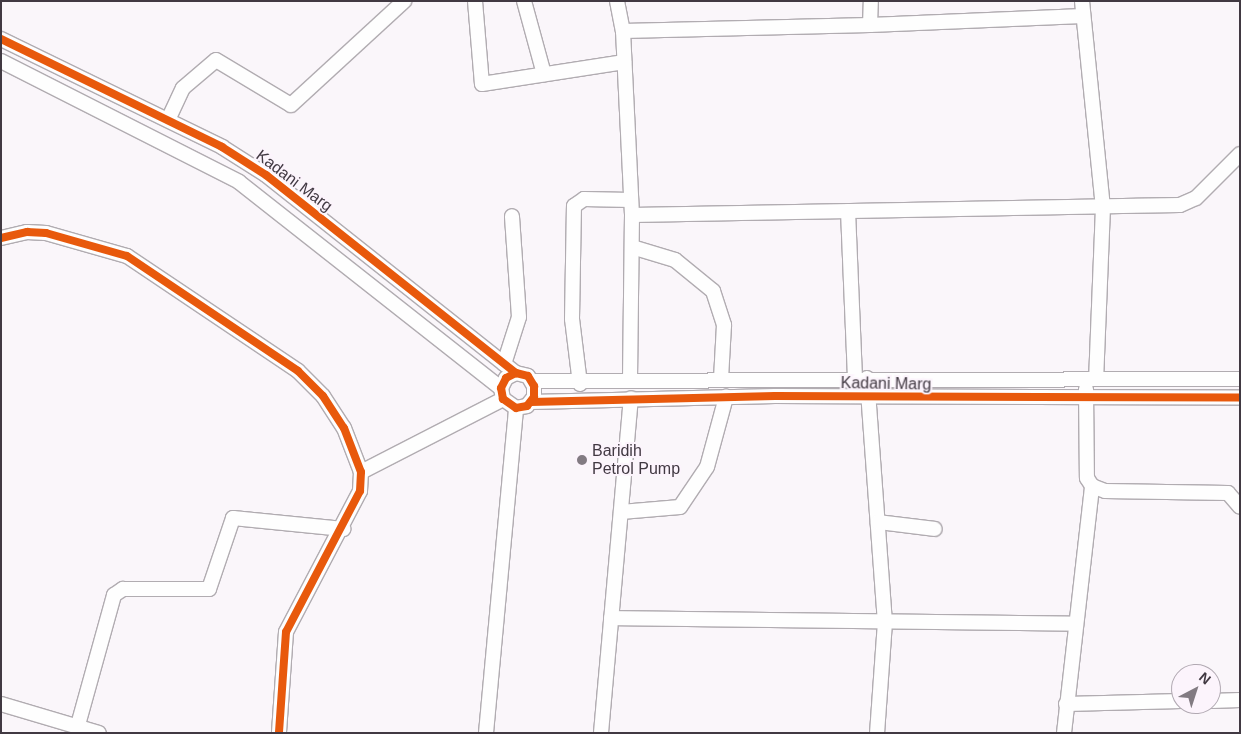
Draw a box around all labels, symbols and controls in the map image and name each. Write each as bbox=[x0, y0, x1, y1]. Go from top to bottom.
street label: Kadani Marg bbox=[252, 146, 336, 216]
street label: Kadani Marg bbox=[840, 374, 932, 394]
place label: Baridih Petrol Pump bbox=[592, 441, 680, 479]
marker: Baridih Petrol Pump bbox=[576, 454, 588, 466]
north arrow bbox=[1171, 664, 1221, 714]
text: N bbox=[1196, 669, 1214, 688]

